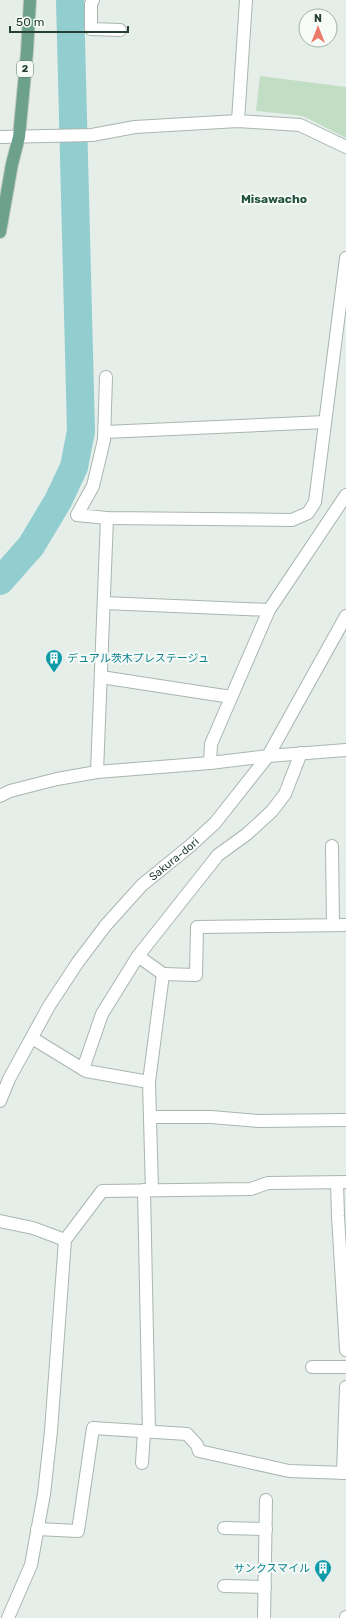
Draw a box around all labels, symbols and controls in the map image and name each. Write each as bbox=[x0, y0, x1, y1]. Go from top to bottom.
scale bar bbox=[10, 8, 128, 34]
north arrow bbox=[298, 8, 338, 48]
text: N bbox=[314, 12, 322, 25]
text: 50 m bbox=[16, 15, 44, 29]
road number: 2 bbox=[17, 61, 33, 77]
district label: Misawacho bbox=[241, 192, 307, 206]
building icon: デュアル茨木プレステージュ bbox=[44, 648, 64, 673]
place label: デュアル茨木プレステージュ bbox=[67, 652, 209, 665]
street label: Sakura-dori bbox=[146, 835, 201, 883]
building icon: サンクスマイル bbox=[313, 1558, 333, 1583]
place label: サンクスマイル bbox=[234, 1562, 310, 1575]

